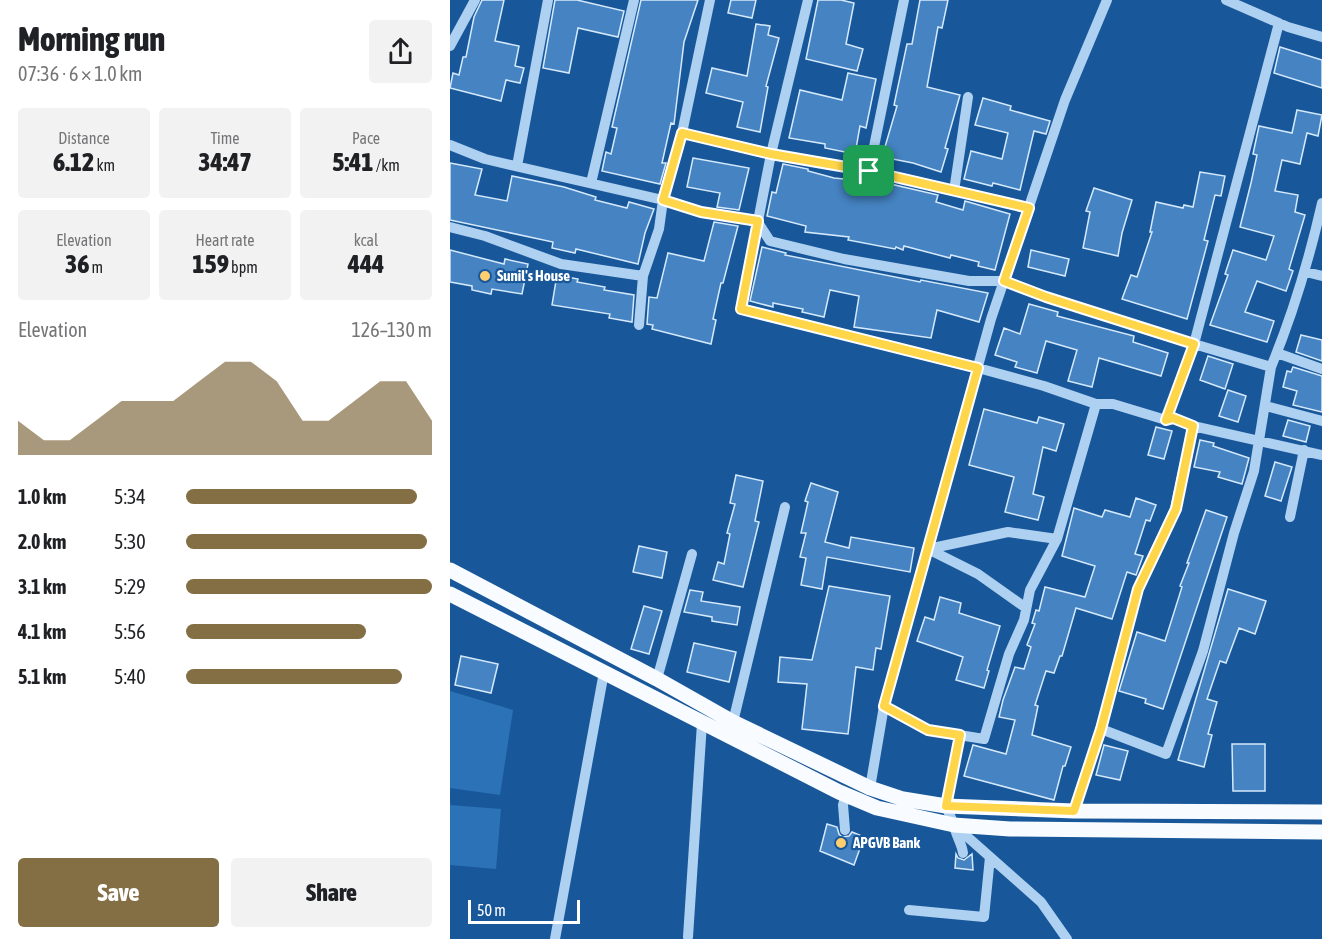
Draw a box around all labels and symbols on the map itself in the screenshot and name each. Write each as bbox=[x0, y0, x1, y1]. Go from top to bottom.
pin bbox=[843, 145, 894, 196]
place label: Sunil's House bbox=[497, 267, 570, 284]
marker: Sunil's House bbox=[478, 269, 492, 283]
place label: APGVB Bank bbox=[852, 834, 921, 851]
marker: APGVB Bank bbox=[834, 836, 848, 850]
scale bar bbox=[468, 897, 580, 924]

